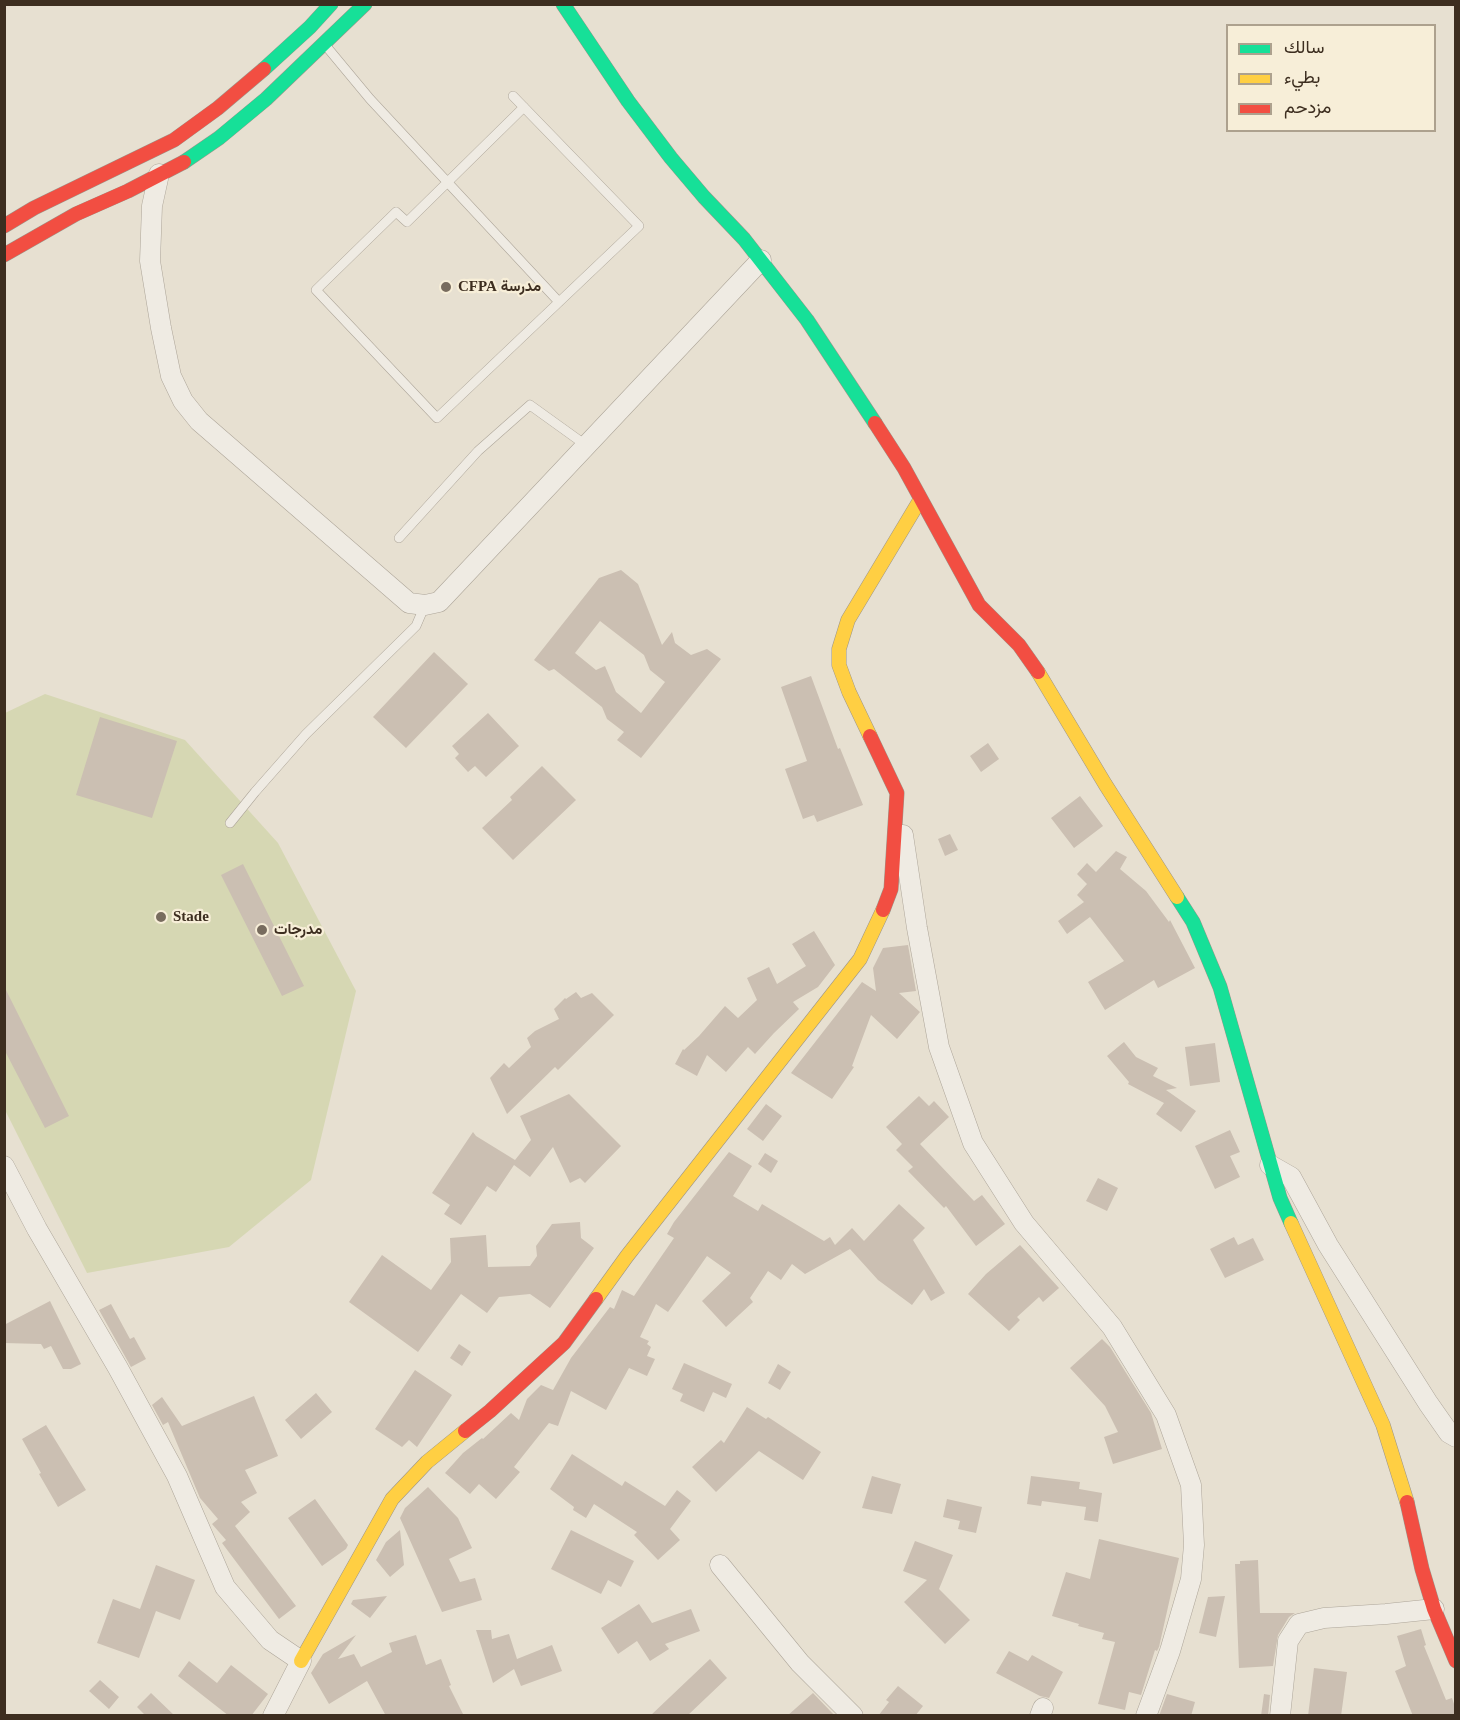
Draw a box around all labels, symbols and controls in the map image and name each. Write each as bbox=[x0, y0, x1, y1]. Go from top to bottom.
legend bbox=[1226, 24, 1436, 132]
text: سالك bbox=[1284, 37, 1324, 57]
text: بطيء bbox=[1284, 67, 1320, 87]
text: مزدحم bbox=[1284, 97, 1331, 117]
place label: CFPA مدرسة bbox=[458, 278, 541, 296]
marker: CFPA مدرسة bbox=[439, 280, 453, 294]
place label: Stade bbox=[173, 908, 209, 926]
marker: Stade bbox=[154, 910, 168, 924]
place label: مدرجات bbox=[274, 921, 322, 939]
marker: مدرجات bbox=[255, 923, 269, 937]

